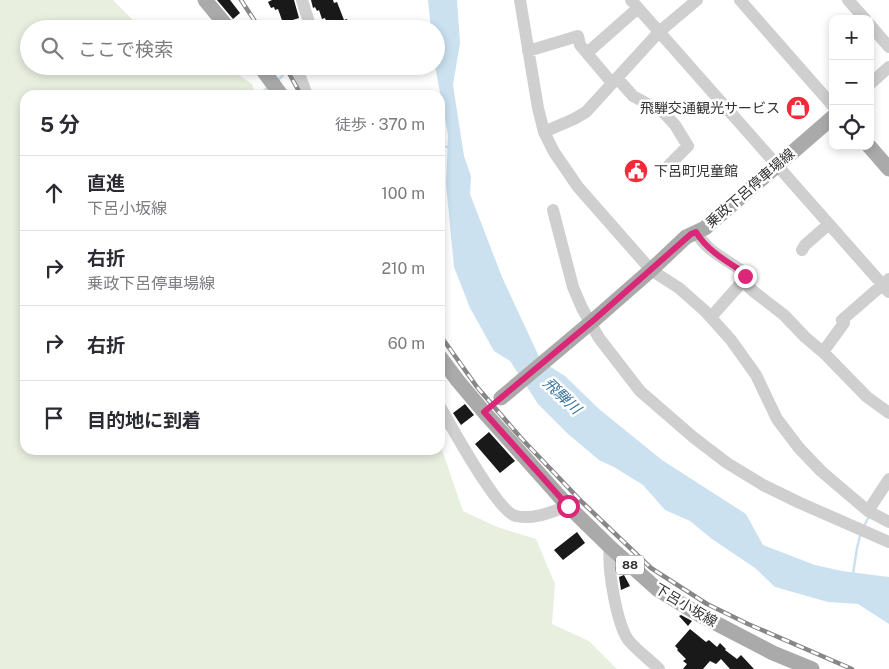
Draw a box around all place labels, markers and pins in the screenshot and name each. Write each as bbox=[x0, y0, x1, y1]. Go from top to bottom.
shop icon: 飛騨交通観光サービス bbox=[785, 95, 811, 121]
place label: 飛騨交通観光サービス bbox=[640, 100, 780, 116]
public building icon: 下呂町児童館 bbox=[623, 158, 649, 184]
place label: 下呂町児童館 bbox=[654, 163, 738, 179]

